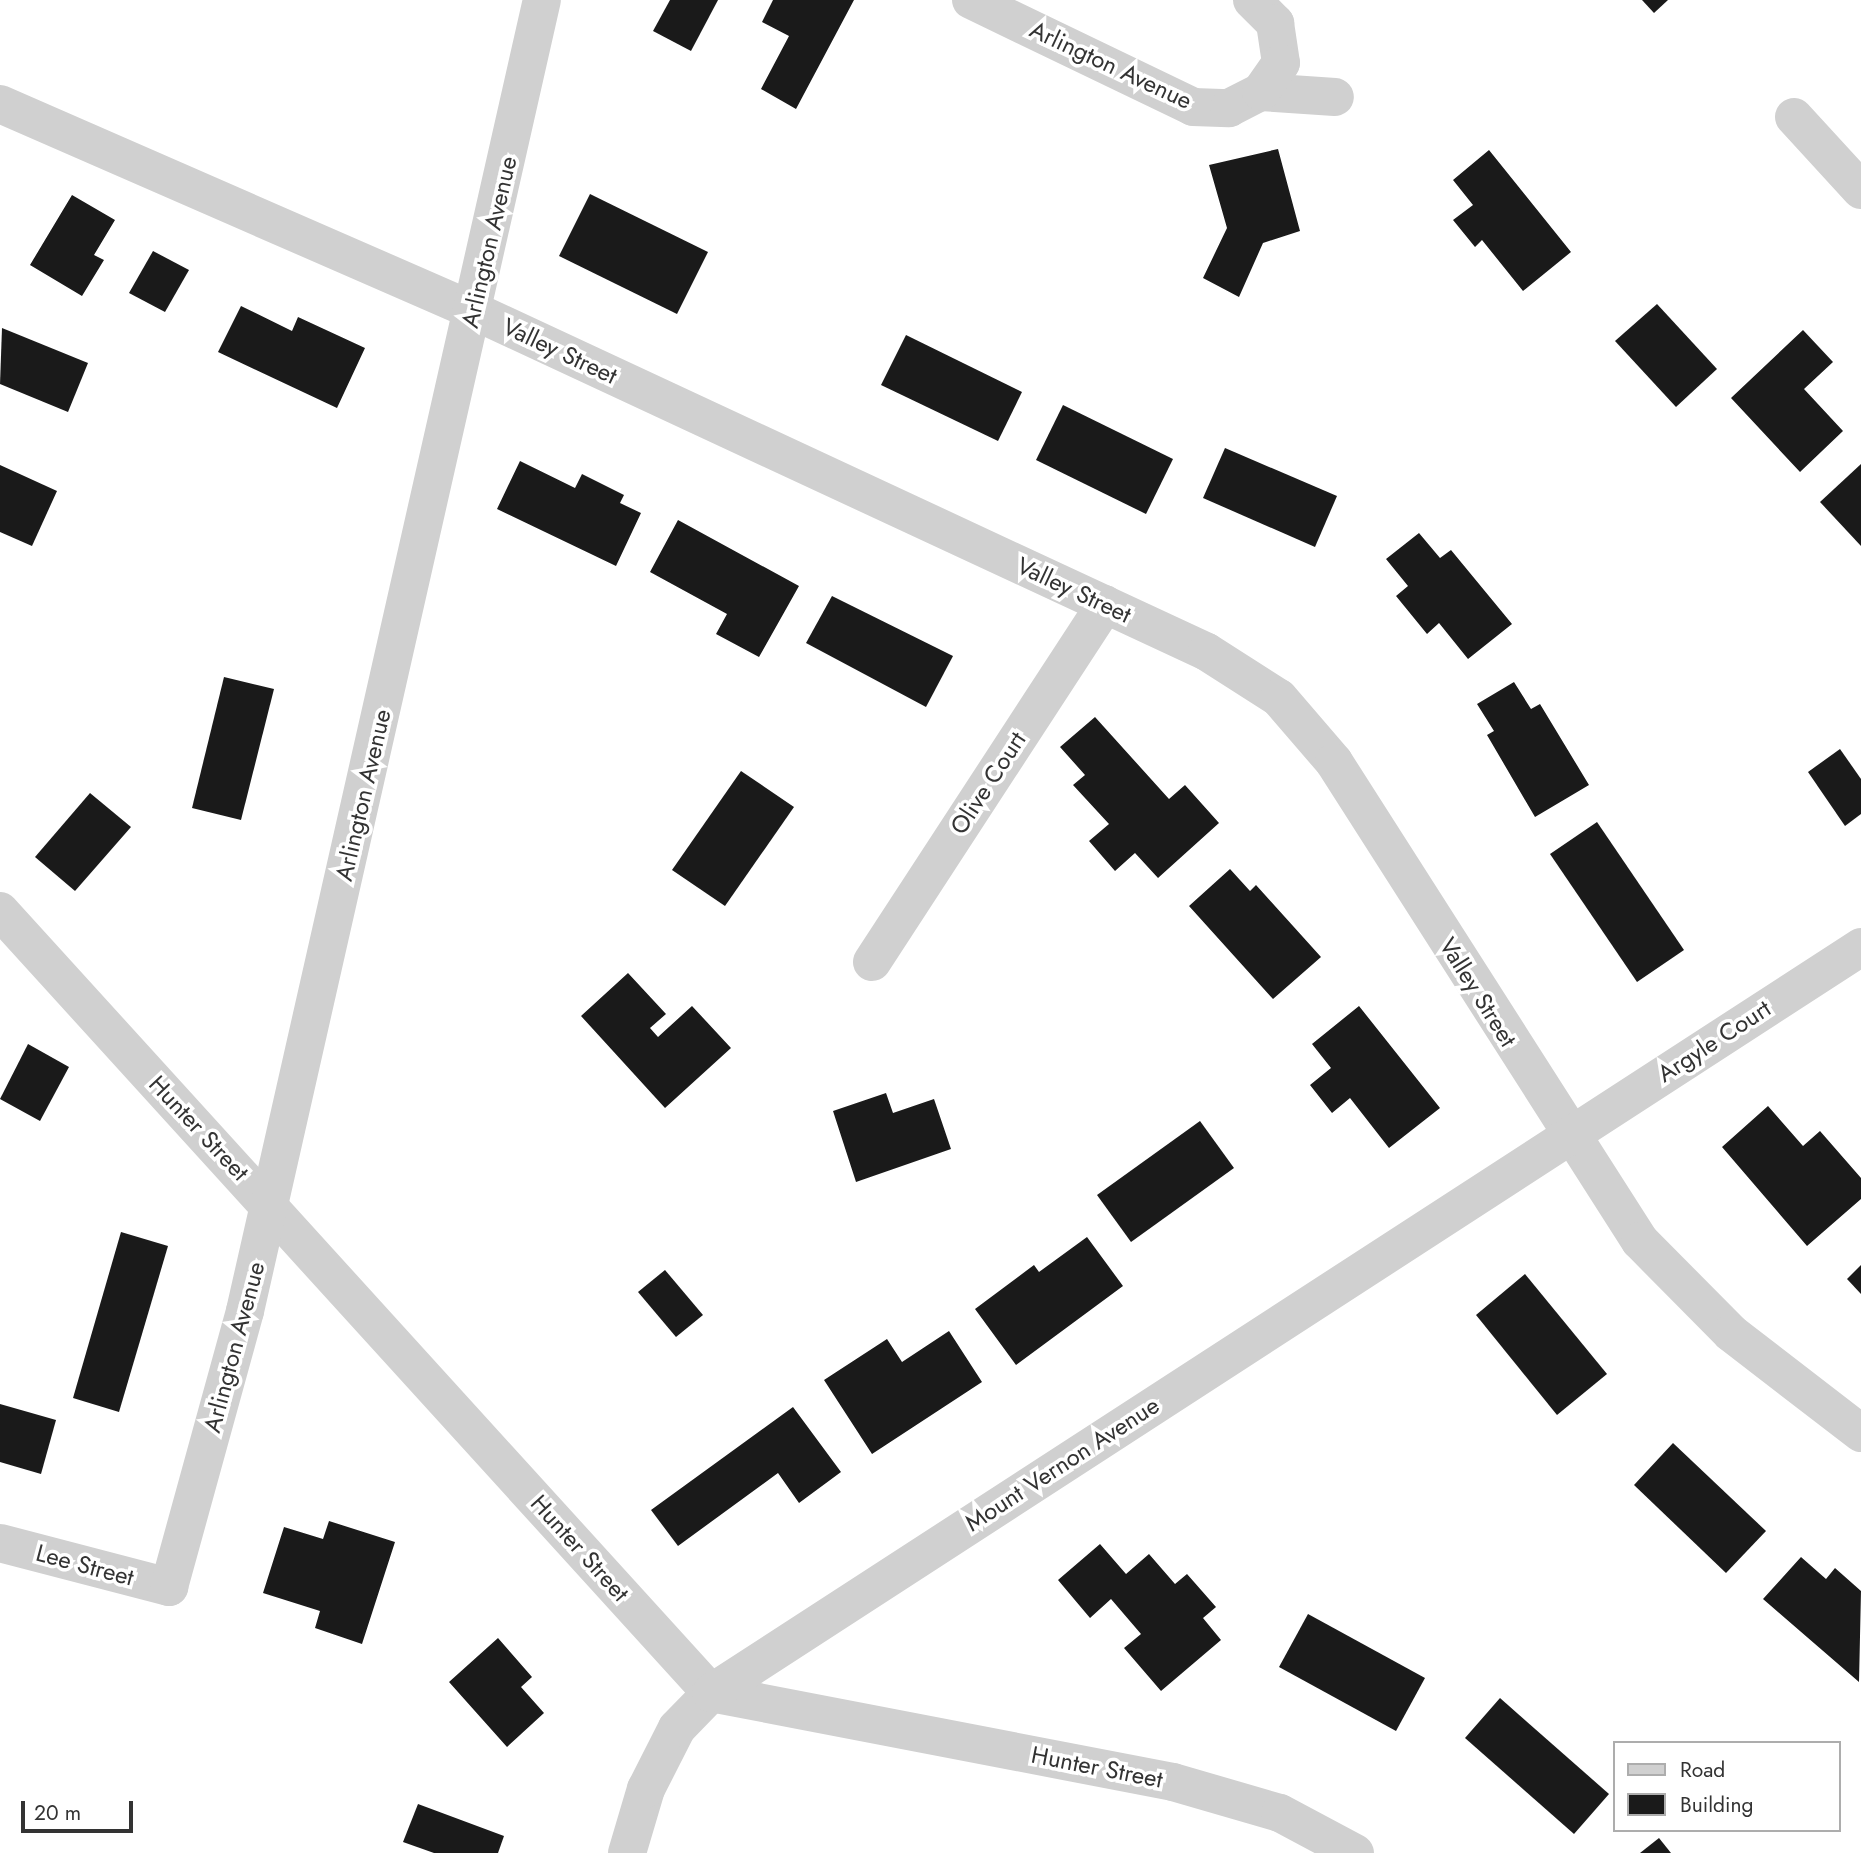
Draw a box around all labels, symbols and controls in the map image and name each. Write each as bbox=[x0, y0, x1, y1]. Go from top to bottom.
street label: Arlington Avenue bbox=[1025, 15, 1197, 115]
street label: Arlington Avenue bbox=[455, 153, 523, 331]
street label: Valley Street bbox=[498, 312, 622, 390]
street label: Valley Street bbox=[1012, 551, 1136, 629]
street label: Arlington Avenue bbox=[329, 706, 397, 884]
street label: Olive Court bbox=[944, 726, 1032, 840]
street label: Valley Street bbox=[1433, 932, 1523, 1052]
street label: Argyle Court bbox=[1652, 994, 1776, 1088]
street label: Hunter Street bbox=[143, 1069, 255, 1187]
street label: Arlington Avenue bbox=[197, 1258, 271, 1436]
street label: Mount Vernon Avenue bbox=[960, 1391, 1164, 1537]
street label: Hunter Street bbox=[525, 1489, 635, 1607]
street label: Lee Street bbox=[33, 1538, 137, 1592]
street label: Hunter Street bbox=[1029, 1740, 1165, 1794]
legend bbox=[1612, 1741, 1840, 1832]
text: Road bbox=[1680, 1755, 1725, 1785]
scale bar bbox=[24, 1786, 136, 1830]
text: Building bbox=[1680, 1790, 1753, 1820]
text: 20 m bbox=[34, 1798, 81, 1828]

